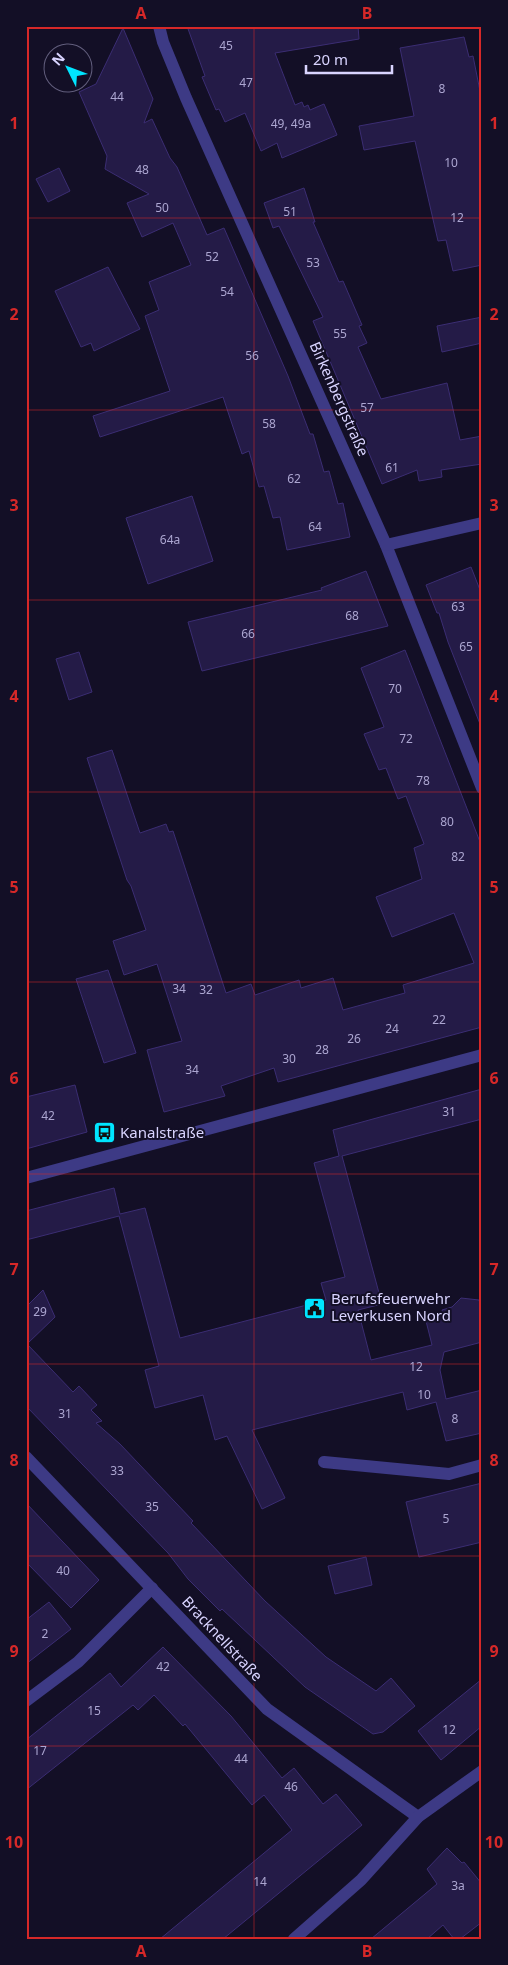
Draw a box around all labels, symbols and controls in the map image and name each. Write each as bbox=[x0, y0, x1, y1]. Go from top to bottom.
text: A bbox=[135, 2, 147, 24]
text: B bbox=[362, 2, 372, 24]
house number: 45 bbox=[219, 37, 233, 54]
north arrow bbox=[42, 42, 92, 92]
scale bar bbox=[306, 42, 392, 74]
text: N bbox=[47, 48, 69, 70]
text: 20 m bbox=[313, 49, 348, 69]
house number: 47 bbox=[239, 74, 253, 91]
house number: 8 bbox=[439, 80, 446, 97]
house number: 44 bbox=[110, 88, 124, 105]
text: 1 bbox=[9, 112, 19, 134]
text: 1 bbox=[489, 112, 499, 134]
house number: 49, 49a bbox=[271, 115, 311, 132]
house number: 10 bbox=[444, 154, 458, 171]
house number: 48 bbox=[135, 161, 149, 178]
house number: 50 bbox=[155, 199, 169, 216]
house number: 51 bbox=[283, 203, 297, 220]
house number: 12 bbox=[450, 209, 464, 226]
house number: 52 bbox=[205, 248, 219, 265]
house number: 53 bbox=[306, 254, 320, 271]
house number: 54 bbox=[220, 283, 234, 300]
text: 2 bbox=[9, 303, 19, 325]
text: 2 bbox=[489, 303, 499, 325]
house number: 55 bbox=[333, 325, 347, 342]
street label: Birkenbergstraße bbox=[306, 338, 374, 459]
house number: 56 bbox=[245, 347, 259, 364]
house number: 57 bbox=[360, 399, 374, 416]
house number: 58 bbox=[262, 415, 276, 432]
house number: 61 bbox=[385, 459, 399, 476]
house number: 62 bbox=[287, 470, 301, 487]
text: 3 bbox=[9, 494, 19, 516]
text: 3 bbox=[489, 494, 499, 516]
house number: 64 bbox=[308, 518, 322, 535]
house number: 64a bbox=[160, 531, 180, 548]
house number: 63 bbox=[451, 598, 465, 615]
house number: 68 bbox=[345, 607, 359, 624]
house number: 66 bbox=[241, 625, 255, 642]
house number: 65 bbox=[459, 638, 473, 655]
house number: 70 bbox=[388, 680, 402, 697]
text: 4 bbox=[9, 685, 19, 707]
text: 4 bbox=[489, 685, 499, 707]
house number: 72 bbox=[399, 730, 413, 747]
house number: 78 bbox=[416, 772, 430, 789]
house number: 80 bbox=[440, 813, 454, 830]
house number: 82 bbox=[451, 848, 465, 865]
text: 5 bbox=[9, 876, 19, 898]
text: 5 bbox=[489, 876, 499, 898]
house number: 34 bbox=[172, 980, 186, 997]
house number: 32 bbox=[199, 981, 213, 998]
house number: 22 bbox=[432, 1011, 446, 1028]
house number: 24 bbox=[385, 1020, 399, 1037]
house number: 26 bbox=[347, 1030, 361, 1047]
house number: 28 bbox=[315, 1041, 329, 1058]
house number: 30 bbox=[282, 1050, 296, 1067]
house number: 34 bbox=[185, 1061, 199, 1078]
text: 6 bbox=[9, 1067, 19, 1089]
text: 6 bbox=[489, 1067, 499, 1089]
house number: 31 bbox=[442, 1103, 456, 1120]
house number: 42 bbox=[41, 1107, 55, 1124]
bus stop icon: Kanalstraße bbox=[92, 1121, 116, 1145]
place label: Kanalstraße bbox=[120, 1122, 204, 1142]
text: 7 bbox=[9, 1258, 19, 1280]
text: 7 bbox=[489, 1258, 499, 1280]
place label: Berufsfeuerwehr Leverkusen Nord bbox=[331, 1288, 451, 1325]
public building icon: Berufsfeuerwehr Leverkusen Nord bbox=[303, 1296, 327, 1320]
house number: 29 bbox=[33, 1303, 47, 1320]
house number: 12 bbox=[409, 1358, 423, 1375]
house number: 10 bbox=[417, 1386, 431, 1403]
house number: 31 bbox=[58, 1405, 72, 1422]
house number: 8 bbox=[452, 1410, 459, 1427]
text: 8 bbox=[9, 1449, 19, 1471]
text: 8 bbox=[489, 1449, 499, 1471]
house number: 33 bbox=[110, 1462, 124, 1479]
house number: 35 bbox=[145, 1498, 159, 1515]
house number: 5 bbox=[443, 1510, 450, 1527]
house number: 40 bbox=[56, 1562, 70, 1579]
street label: Bracknellstraße bbox=[178, 1591, 267, 1685]
house number: 2 bbox=[42, 1625, 49, 1642]
text: 9 bbox=[9, 1640, 19, 1662]
text: 9 bbox=[489, 1640, 499, 1662]
house number: 42 bbox=[156, 1658, 170, 1675]
house number: 15 bbox=[87, 1702, 101, 1719]
house number: 12 bbox=[442, 1721, 456, 1738]
house number: 17 bbox=[33, 1742, 47, 1759]
house number: 44 bbox=[234, 1750, 248, 1767]
house number: 46 bbox=[284, 1778, 298, 1795]
text: 10 bbox=[5, 1831, 23, 1853]
text: 10 bbox=[485, 1831, 503, 1853]
house number: 14 bbox=[253, 1873, 267, 1890]
house number: 3a bbox=[451, 1877, 465, 1894]
text: A bbox=[135, 1940, 147, 1962]
text: B bbox=[362, 1940, 372, 1962]

